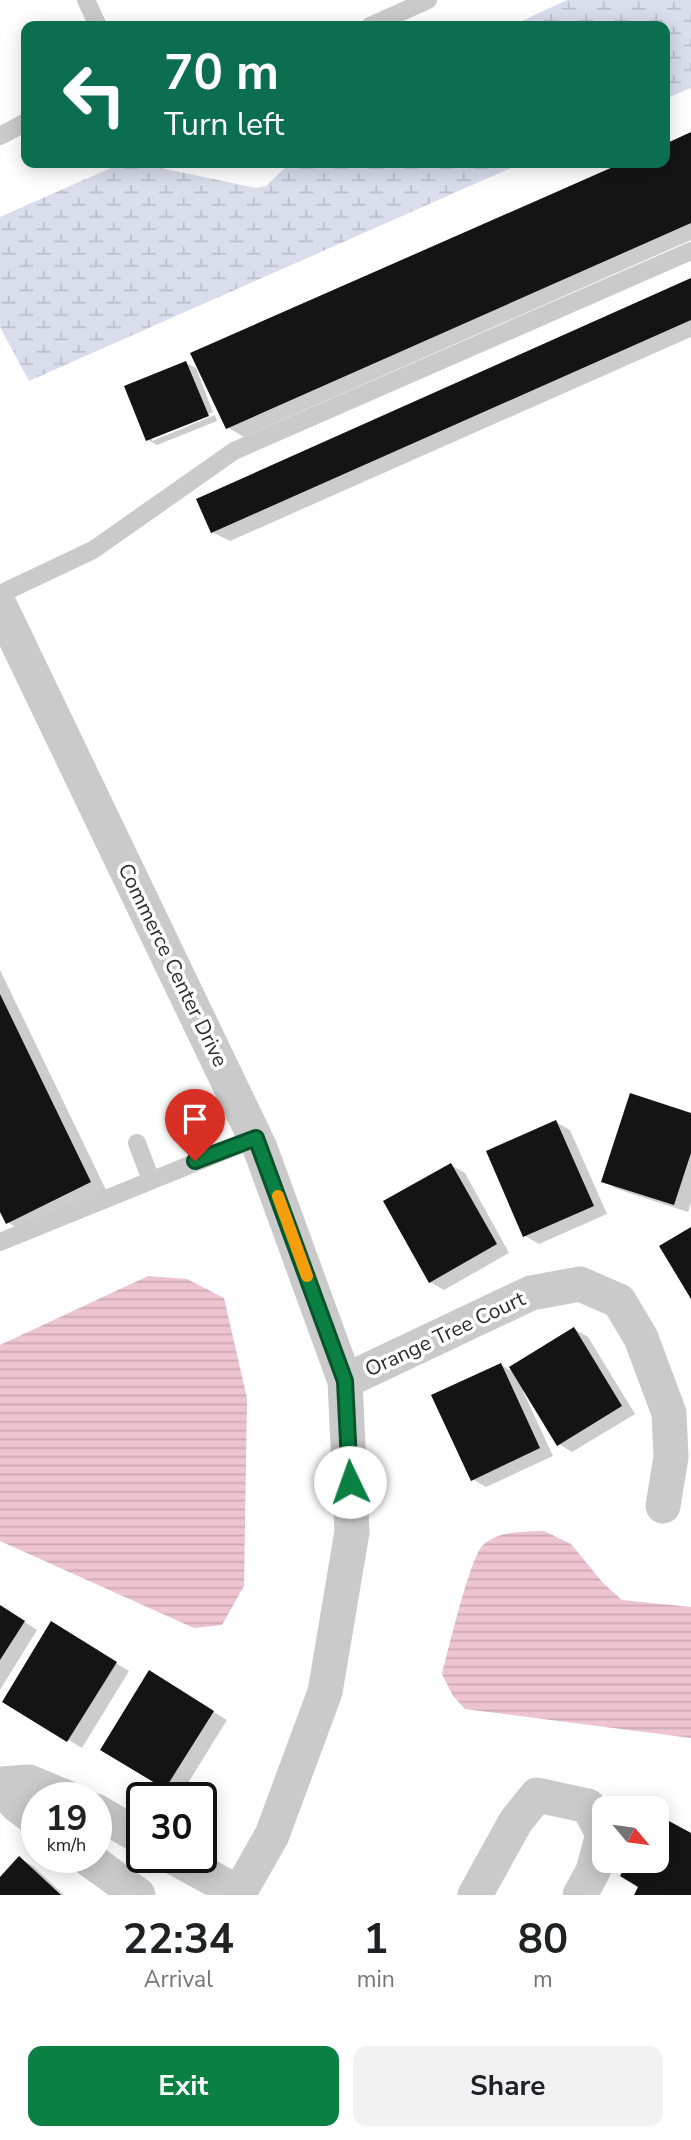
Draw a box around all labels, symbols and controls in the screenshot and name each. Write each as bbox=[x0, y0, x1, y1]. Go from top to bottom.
text: 70 m bbox=[164, 39, 279, 106]
icon: left bbox=[49, 49, 140, 140]
text: Turn left bbox=[164, 103, 284, 146]
street label: Commerce Center Drive bbox=[111, 859, 235, 1071]
pin bbox=[165, 1089, 225, 1161]
icon: arrive bbox=[176, 1100, 214, 1138]
street label: Orange Tree Court bbox=[360, 1284, 530, 1383]
position arrow bbox=[313, 1445, 387, 1519]
speed limit sign: 30 bbox=[126, 1782, 217, 1873]
text: 19 bbox=[45, 1795, 88, 1842]
north arrow bbox=[592, 1796, 668, 1872]
map controls bbox=[592, 1796, 669, 1873]
text: km/h bbox=[47, 1833, 86, 1857]
text: 22:34 bbox=[123, 1911, 234, 1968]
text: 1 bbox=[363, 1911, 388, 1968]
text: 80 bbox=[518, 1911, 568, 1968]
text: Arrival bbox=[144, 1964, 213, 1995]
text: min bbox=[357, 1964, 395, 1995]
text: m bbox=[533, 1964, 553, 1995]
button: Exit bbox=[28, 2046, 339, 2126]
button: Share bbox=[353, 2046, 663, 2126]

